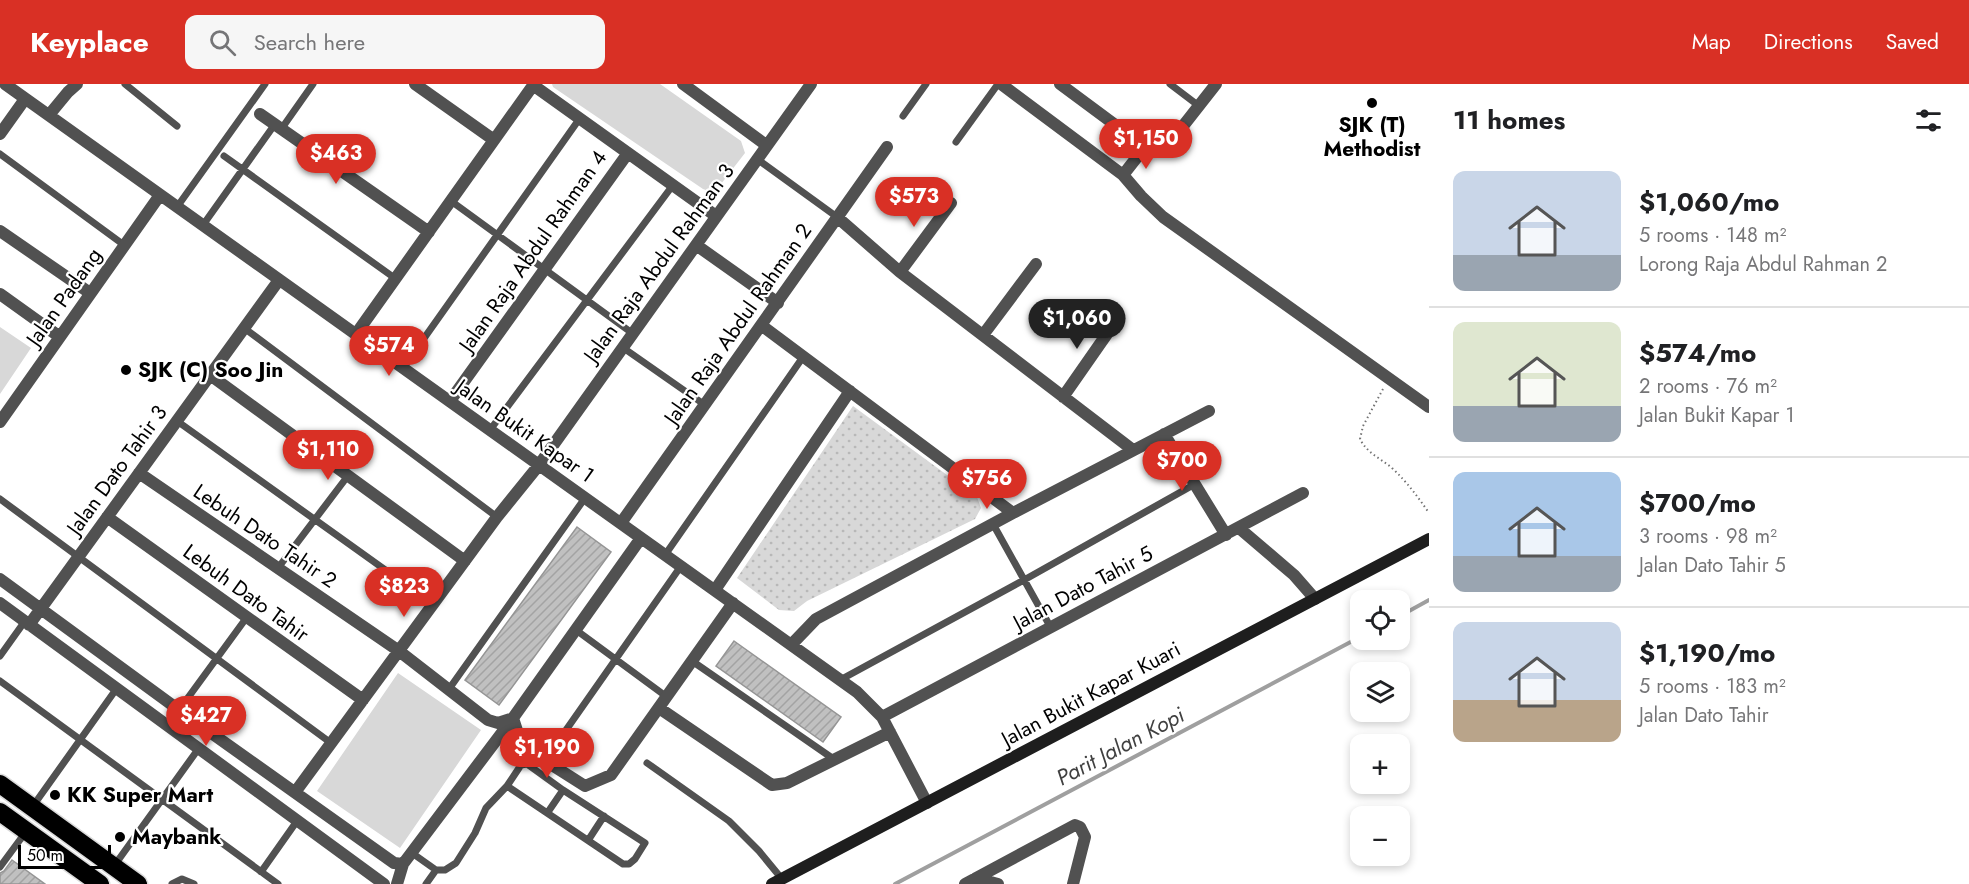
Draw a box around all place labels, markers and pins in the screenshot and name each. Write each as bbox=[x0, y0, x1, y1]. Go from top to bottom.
marker: SJK (T) Methodist bbox=[1365, 96, 1379, 110]
place label: SJK (T) Methodist bbox=[1324, 110, 1421, 164]
pin: $1,150 bbox=[1097, 119, 1195, 170]
pin: $463 bbox=[300, 134, 372, 185]
pin: $573 bbox=[878, 177, 950, 228]
pin: $1,060 bbox=[1028, 299, 1126, 350]
pin: $574 bbox=[353, 326, 425, 377]
place label: SJK (C) Soo Jin bbox=[138, 355, 283, 385]
marker: SJK (C) Soo Jin bbox=[119, 363, 133, 377]
pin: $1,110 bbox=[279, 430, 377, 481]
pin: $700 bbox=[1146, 441, 1218, 492]
pin: $756 bbox=[951, 459, 1023, 510]
pin: $823 bbox=[368, 567, 440, 618]
pin: $427 bbox=[170, 696, 242, 747]
pin: $1,190 bbox=[498, 728, 596, 779]
place label: KK Super Mart bbox=[67, 780, 213, 810]
marker: KK Super Mart bbox=[48, 788, 62, 802]
place label: Maybank bbox=[132, 822, 221, 852]
marker: Maybank bbox=[113, 830, 127, 844]

